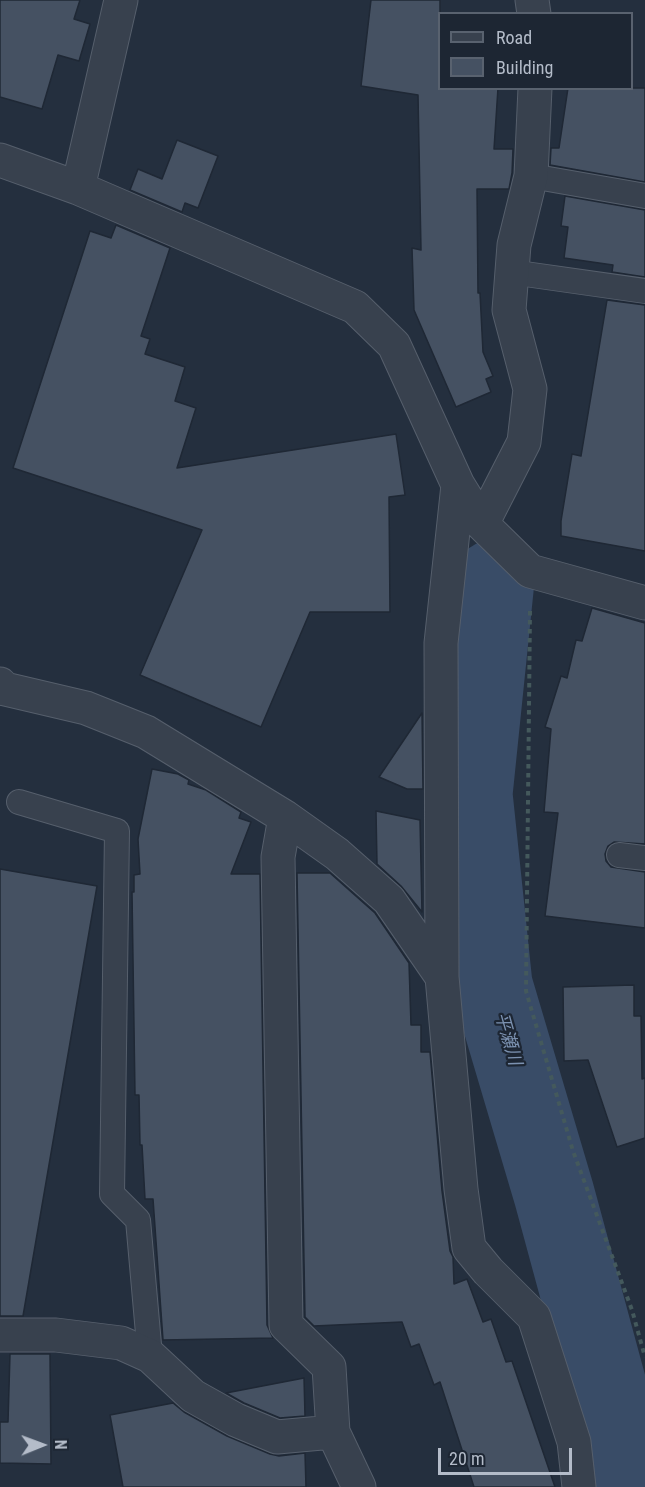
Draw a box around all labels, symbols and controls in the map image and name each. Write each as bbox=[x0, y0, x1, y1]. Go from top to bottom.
legend bbox=[438, 12, 633, 90]
text: Road bbox=[496, 27, 532, 48]
text: Building bbox=[496, 57, 553, 78]
water label: 平瀬川 bbox=[489, 1010, 525, 1068]
north arrow bbox=[12, 1415, 72, 1475]
scale bar bbox=[441, 1436, 574, 1474]
text: N bbox=[51, 1440, 70, 1450]
text: 20 m bbox=[449, 1448, 484, 1469]

